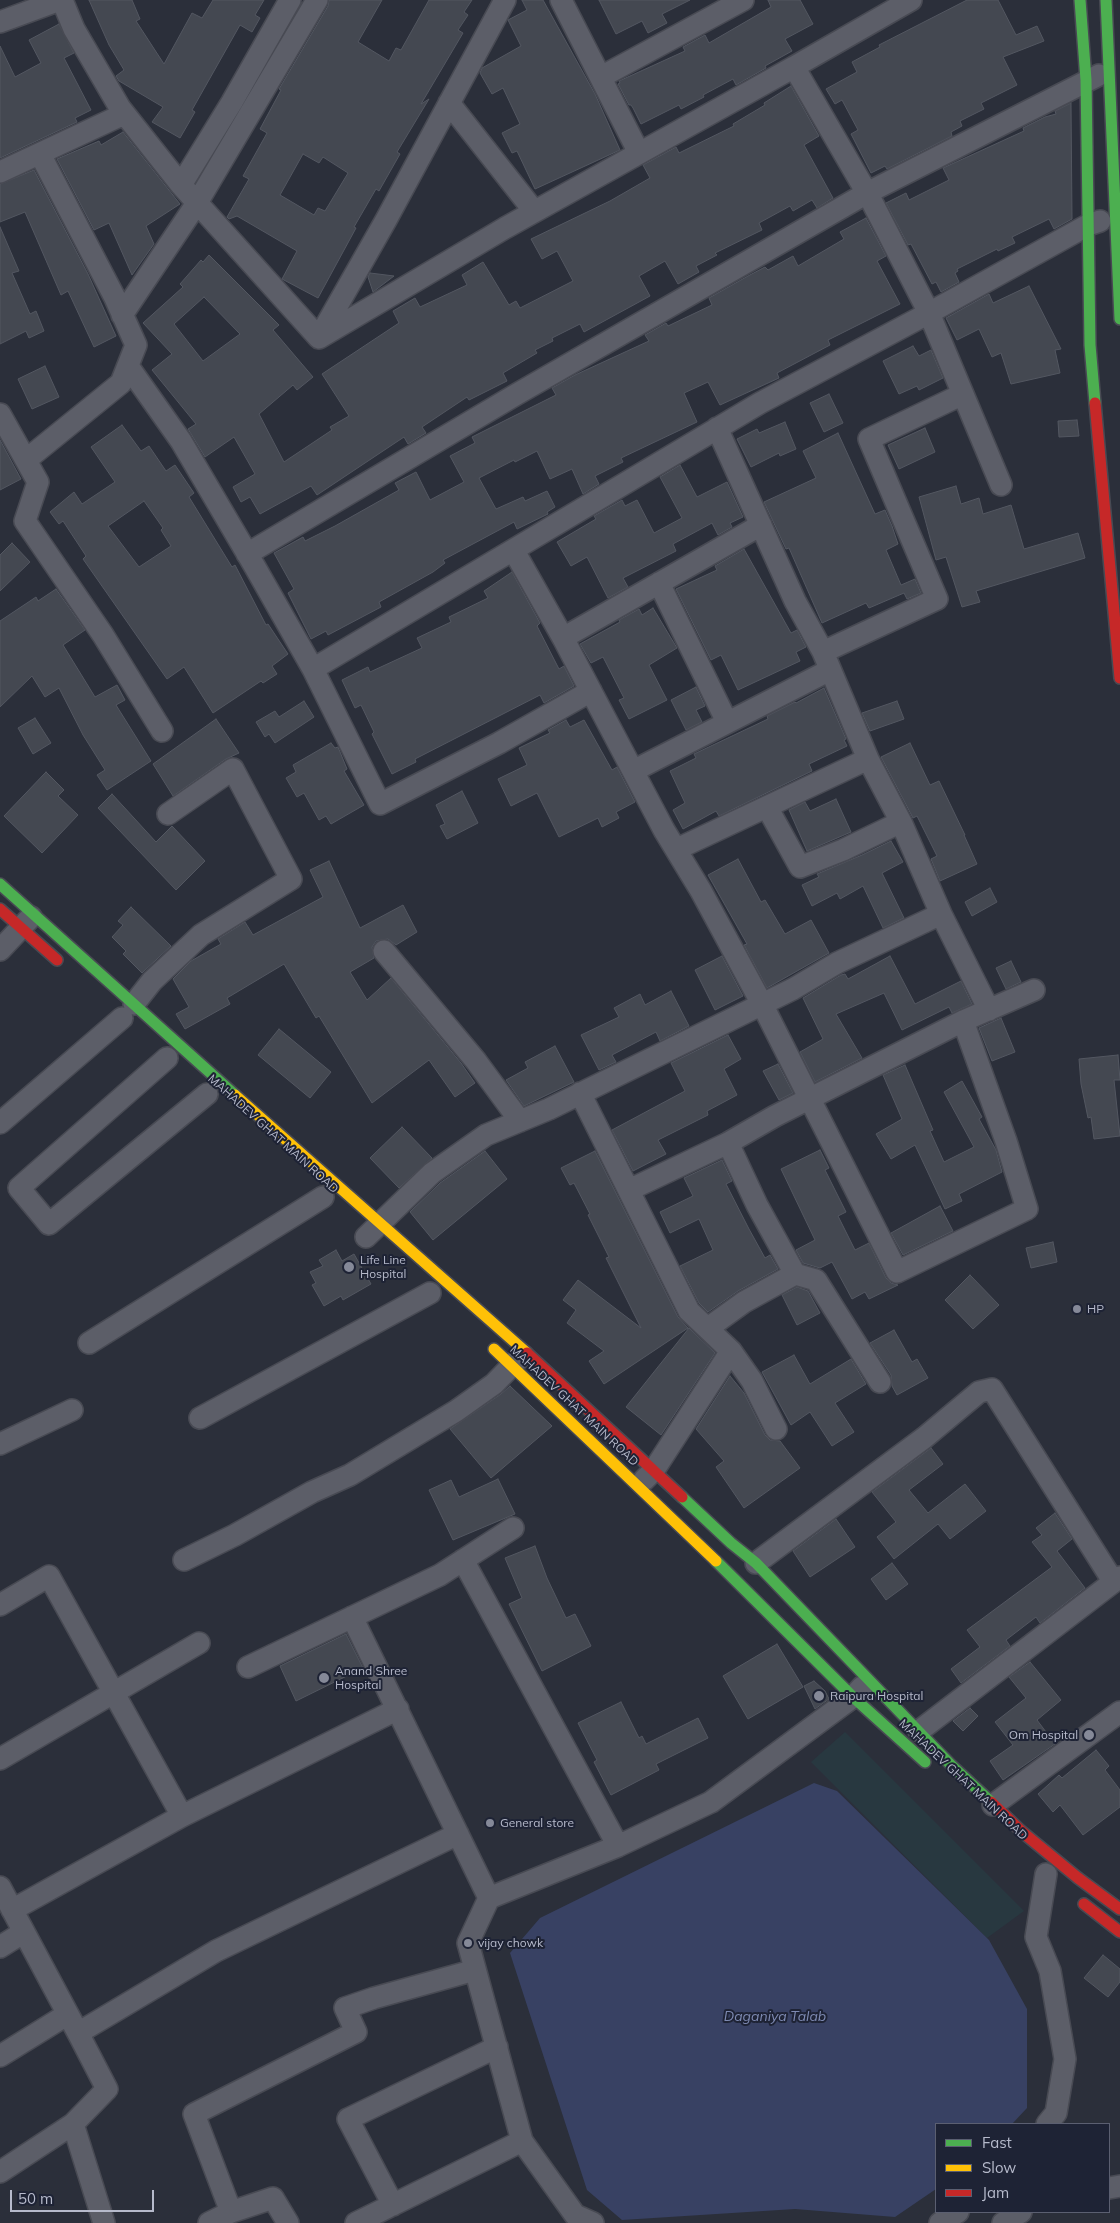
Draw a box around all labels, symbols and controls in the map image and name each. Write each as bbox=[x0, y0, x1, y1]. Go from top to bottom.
street label: MAHADEV GHAT MAIN ROAD bbox=[205, 1072, 341, 1196]
place label: Life Line Hospital bbox=[360, 1253, 406, 1281]
marker: Life Line Hospital bbox=[342, 1260, 356, 1274]
place label: HP bbox=[1087, 1302, 1104, 1316]
marker: HP bbox=[1071, 1303, 1083, 1315]
street label: MAHADEV GHAT MAIN ROAD bbox=[507, 1343, 641, 1469]
place label: Anand Shree Hospital bbox=[335, 1664, 407, 1692]
marker: Anand Shree Hospital bbox=[317, 1671, 331, 1685]
marker: Raipura Hospital bbox=[812, 1689, 826, 1703]
place label: Raipura Hospital bbox=[830, 1689, 923, 1703]
street label: MAHADEV GHAT MAIN ROAD bbox=[896, 1717, 1030, 1843]
place label: Om Hospital bbox=[1009, 1728, 1078, 1742]
marker: Om Hospital bbox=[1082, 1728, 1096, 1742]
place label: General store bbox=[500, 1816, 574, 1830]
marker: General store bbox=[484, 1817, 496, 1829]
place label: vijay chowk bbox=[478, 1936, 543, 1950]
marker: vijay chowk bbox=[462, 1937, 474, 1949]
water label: Daganiya Talab bbox=[724, 2009, 826, 2025]
legend bbox=[935, 2123, 1110, 2213]
text: Fast bbox=[982, 2133, 1012, 2152]
text: Slow bbox=[982, 2158, 1016, 2177]
scale bar bbox=[12, 2180, 156, 2212]
text: Jam bbox=[982, 2183, 1009, 2202]
text: 50 m bbox=[18, 2189, 53, 2208]

